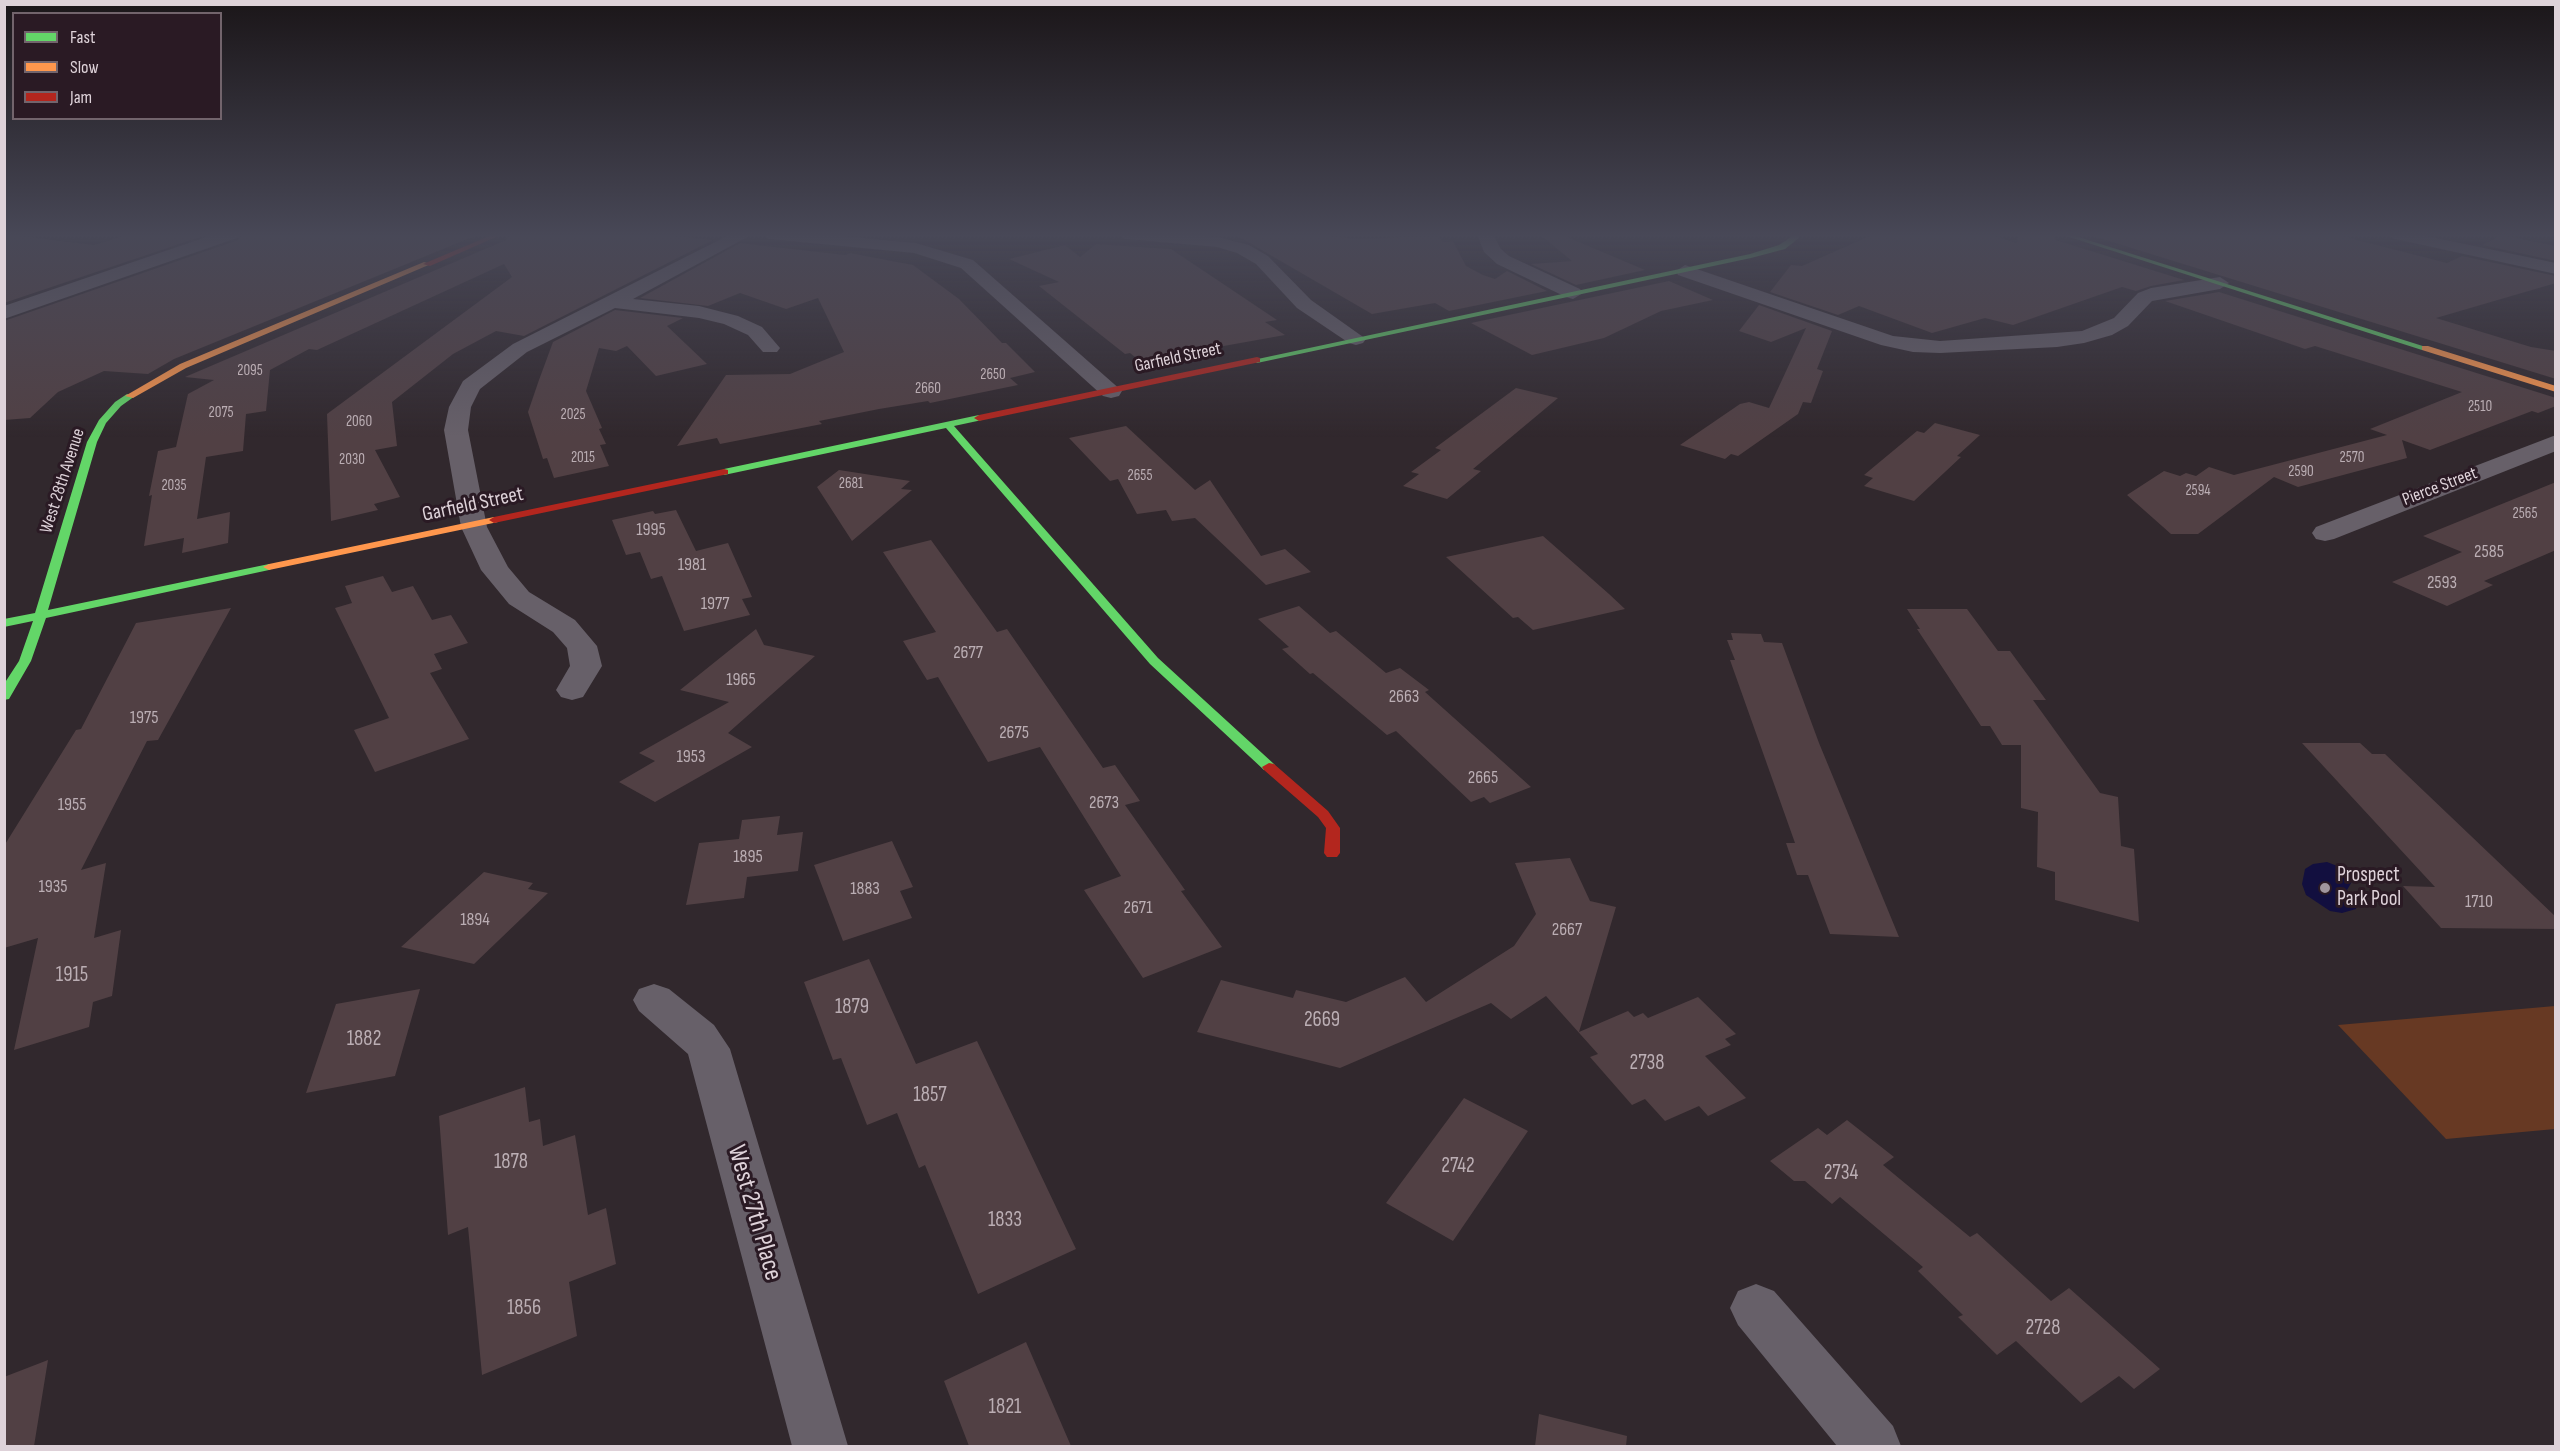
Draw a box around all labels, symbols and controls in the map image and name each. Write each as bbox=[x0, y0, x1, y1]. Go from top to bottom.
legend bbox=[12, 12, 222, 120]
text: Fast bbox=[70, 27, 95, 48]
text: Slow bbox=[70, 57, 99, 78]
text: Jam bbox=[70, 87, 92, 108]
street label: Garfield Street bbox=[1133, 338, 1223, 378]
house number: 2095 bbox=[237, 362, 263, 380]
house number: 2650 bbox=[980, 366, 1006, 384]
house number: 2660 bbox=[915, 380, 941, 398]
house number: 2510 bbox=[2468, 398, 2492, 416]
house number: 2075 bbox=[209, 404, 233, 422]
house number: 2025 bbox=[560, 406, 586, 424]
house number: 2060 bbox=[346, 413, 372, 431]
street label: West 28th Avenue bbox=[36, 426, 90, 536]
house number: 2015 bbox=[571, 449, 595, 467]
house number: 2570 bbox=[2340, 449, 2364, 467]
house number: 2030 bbox=[339, 451, 365, 469]
house number: 2590 bbox=[2288, 463, 2314, 481]
street label: Pierce Street bbox=[2400, 463, 2480, 511]
house number: 2655 bbox=[1128, 467, 1152, 485]
house number: 2681 bbox=[839, 475, 863, 493]
house number: 2035 bbox=[161, 477, 187, 495]
street label: Garfield Street bbox=[420, 482, 526, 528]
house number: 2594 bbox=[2185, 482, 2211, 500]
house number: 2565 bbox=[2513, 505, 2537, 523]
house number: 1995 bbox=[636, 519, 666, 541]
house number: 2585 bbox=[2474, 541, 2504, 563]
house number: 1981 bbox=[678, 554, 706, 576]
house number: 2593 bbox=[2427, 572, 2457, 594]
house number: 1977 bbox=[701, 593, 729, 615]
house number: 2677 bbox=[953, 642, 983, 664]
house number: 1965 bbox=[726, 669, 756, 691]
house number: 2663 bbox=[1389, 686, 1419, 708]
house number: 1975 bbox=[130, 707, 158, 729]
house number: 2675 bbox=[999, 722, 1029, 744]
house number: 1953 bbox=[676, 746, 706, 768]
house number: 2665 bbox=[1468, 767, 1498, 789]
house number: 2673 bbox=[1089, 792, 1119, 814]
house number: 1955 bbox=[58, 794, 86, 816]
house number: 1895 bbox=[733, 846, 763, 868]
place label: Prospect Park Pool bbox=[2337, 863, 2401, 913]
house number: 1935 bbox=[38, 876, 68, 898]
house number: 1883 bbox=[850, 878, 880, 900]
marker: Prospect Park Pool bbox=[2318, 881, 2332, 895]
house number: 1710 bbox=[2465, 891, 2493, 913]
house number: 2671 bbox=[1124, 897, 1152, 919]
house number: 1894 bbox=[460, 909, 490, 931]
house number: 2667 bbox=[1552, 919, 1582, 941]
house number: 1915 bbox=[56, 963, 88, 989]
house number: 1879 bbox=[835, 995, 869, 1021]
house number: 2669 bbox=[1304, 1008, 1340, 1034]
house number: 1882 bbox=[347, 1027, 381, 1053]
house number: 2738 bbox=[1629, 1051, 1665, 1077]
house number: 1857 bbox=[913, 1083, 947, 1109]
street label: West 27th Place bbox=[720, 1142, 788, 1284]
house number: 1878 bbox=[494, 1150, 528, 1176]
house number: 2742 bbox=[1441, 1154, 1475, 1180]
house number: 2734 bbox=[1824, 1161, 1858, 1187]
house number: 1833 bbox=[988, 1208, 1022, 1234]
house number: 1856 bbox=[507, 1296, 541, 1322]
house number: 2728 bbox=[2026, 1316, 2060, 1342]
house number: 1821 bbox=[989, 1395, 1021, 1421]

